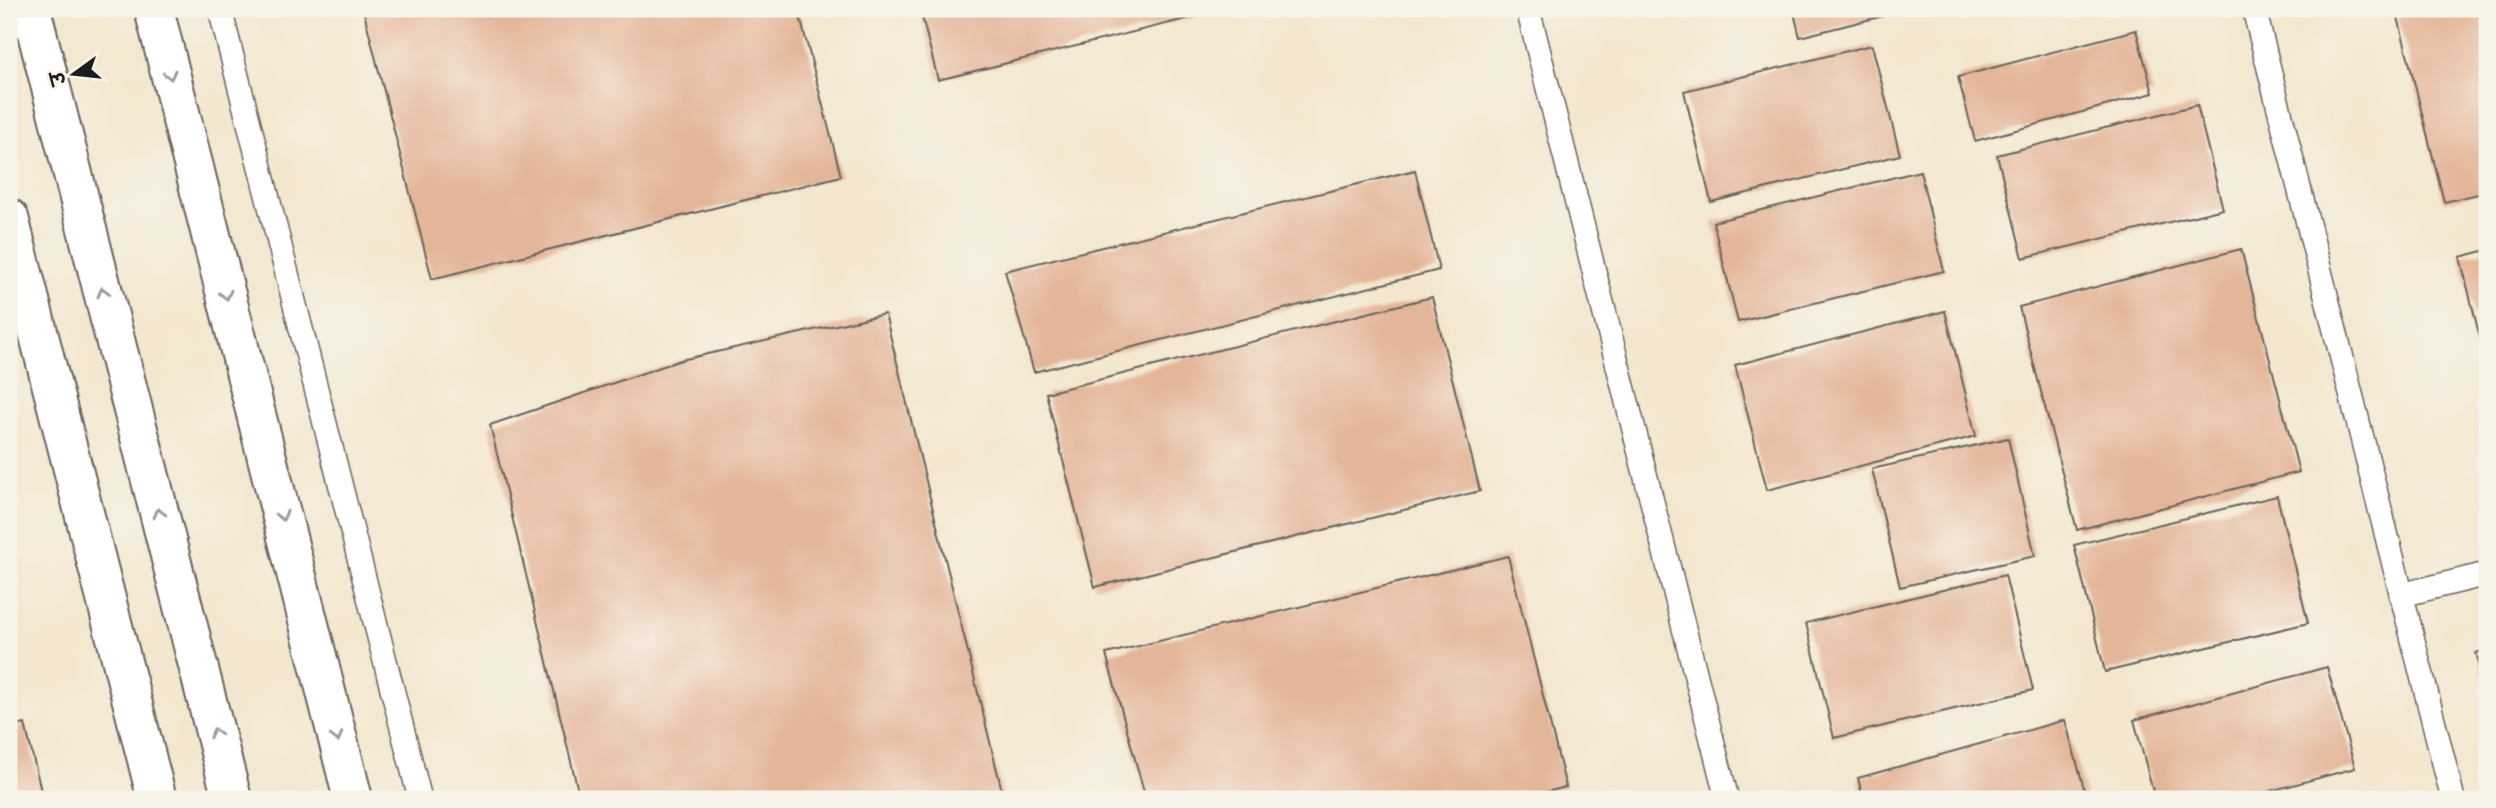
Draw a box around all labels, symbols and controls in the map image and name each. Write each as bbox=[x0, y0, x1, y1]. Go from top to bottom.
north arrow bbox=[38, 38, 108, 108]
text: उ bbox=[41, 67, 72, 90]
one-way arrow bbox=[162, 69, 176, 81]
one-way arrow bbox=[97, 286, 111, 298]
one-way arrow bbox=[218, 289, 232, 301]
one-way arrow bbox=[153, 507, 167, 519]
one-way arrow bbox=[274, 510, 288, 522]
one-way arrow bbox=[209, 727, 223, 739]
one-way arrow bbox=[329, 731, 343, 743]

